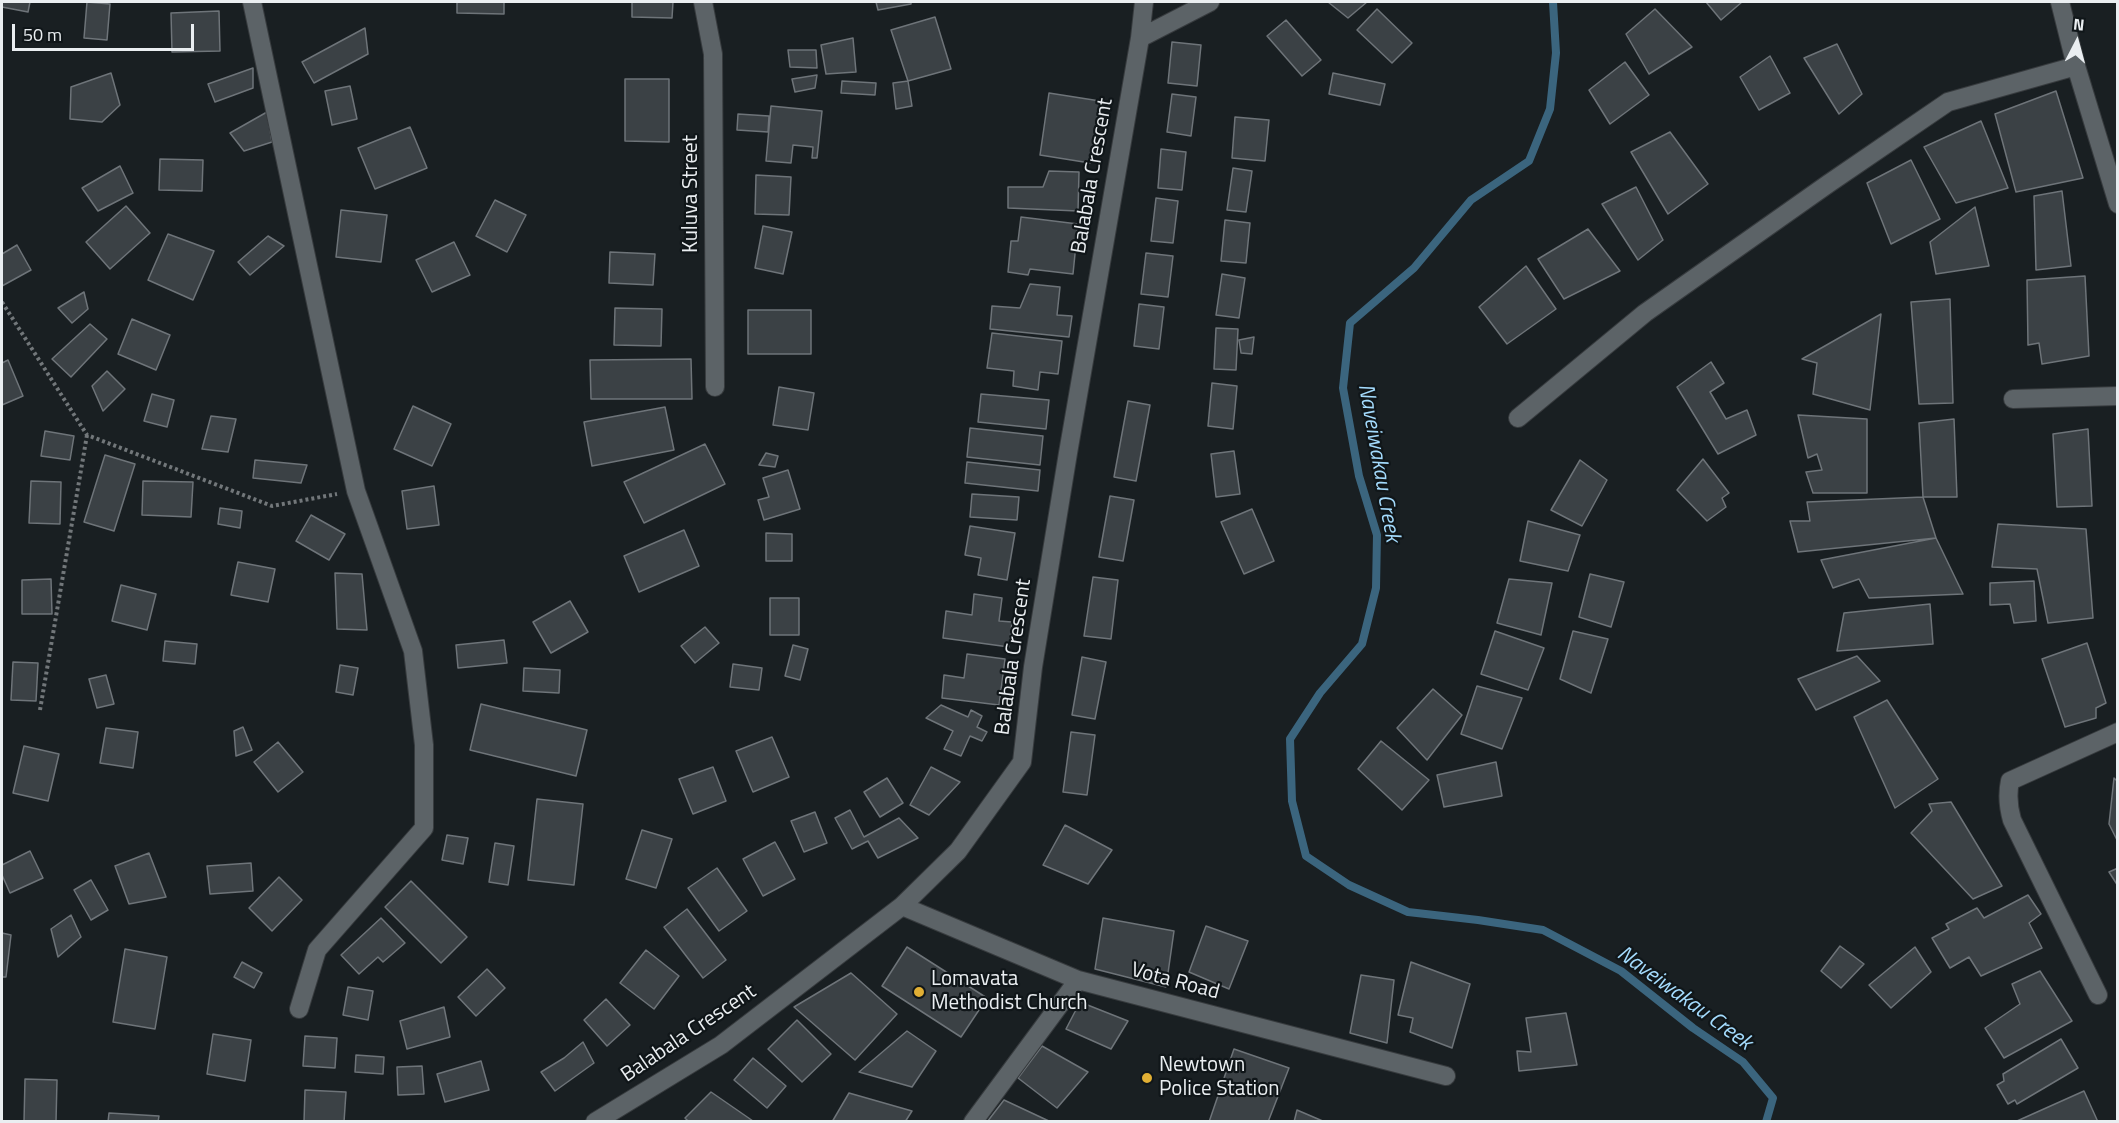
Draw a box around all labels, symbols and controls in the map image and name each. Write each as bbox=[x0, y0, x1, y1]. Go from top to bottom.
scale bar bbox=[15, 12, 196, 50]
north arrow bbox=[2047, 12, 2107, 72]
text: N bbox=[2072, 12, 2086, 37]
text: 50 m bbox=[23, 21, 62, 48]
street label: Balabala Crescent bbox=[1067, 96, 1119, 256]
street label: Kuluva Street bbox=[679, 135, 705, 253]
water label: Naveiwakau Creek bbox=[1351, 382, 1405, 544]
street label: Balabala Crescent bbox=[991, 577, 1037, 737]
water label: Naveiwakau Creek bbox=[1611, 941, 1757, 1057]
street label: Vota Road bbox=[1128, 958, 1222, 1006]
place label: Lomavata Methodist Church bbox=[931, 967, 1088, 1017]
street label: Balabala Crescent bbox=[617, 980, 761, 1088]
marker: Lomavata Methodist Church bbox=[912, 985, 926, 999]
place label: Newtown Police Station bbox=[1159, 1053, 1280, 1103]
marker: Newtown Police Station bbox=[1140, 1071, 1154, 1085]

